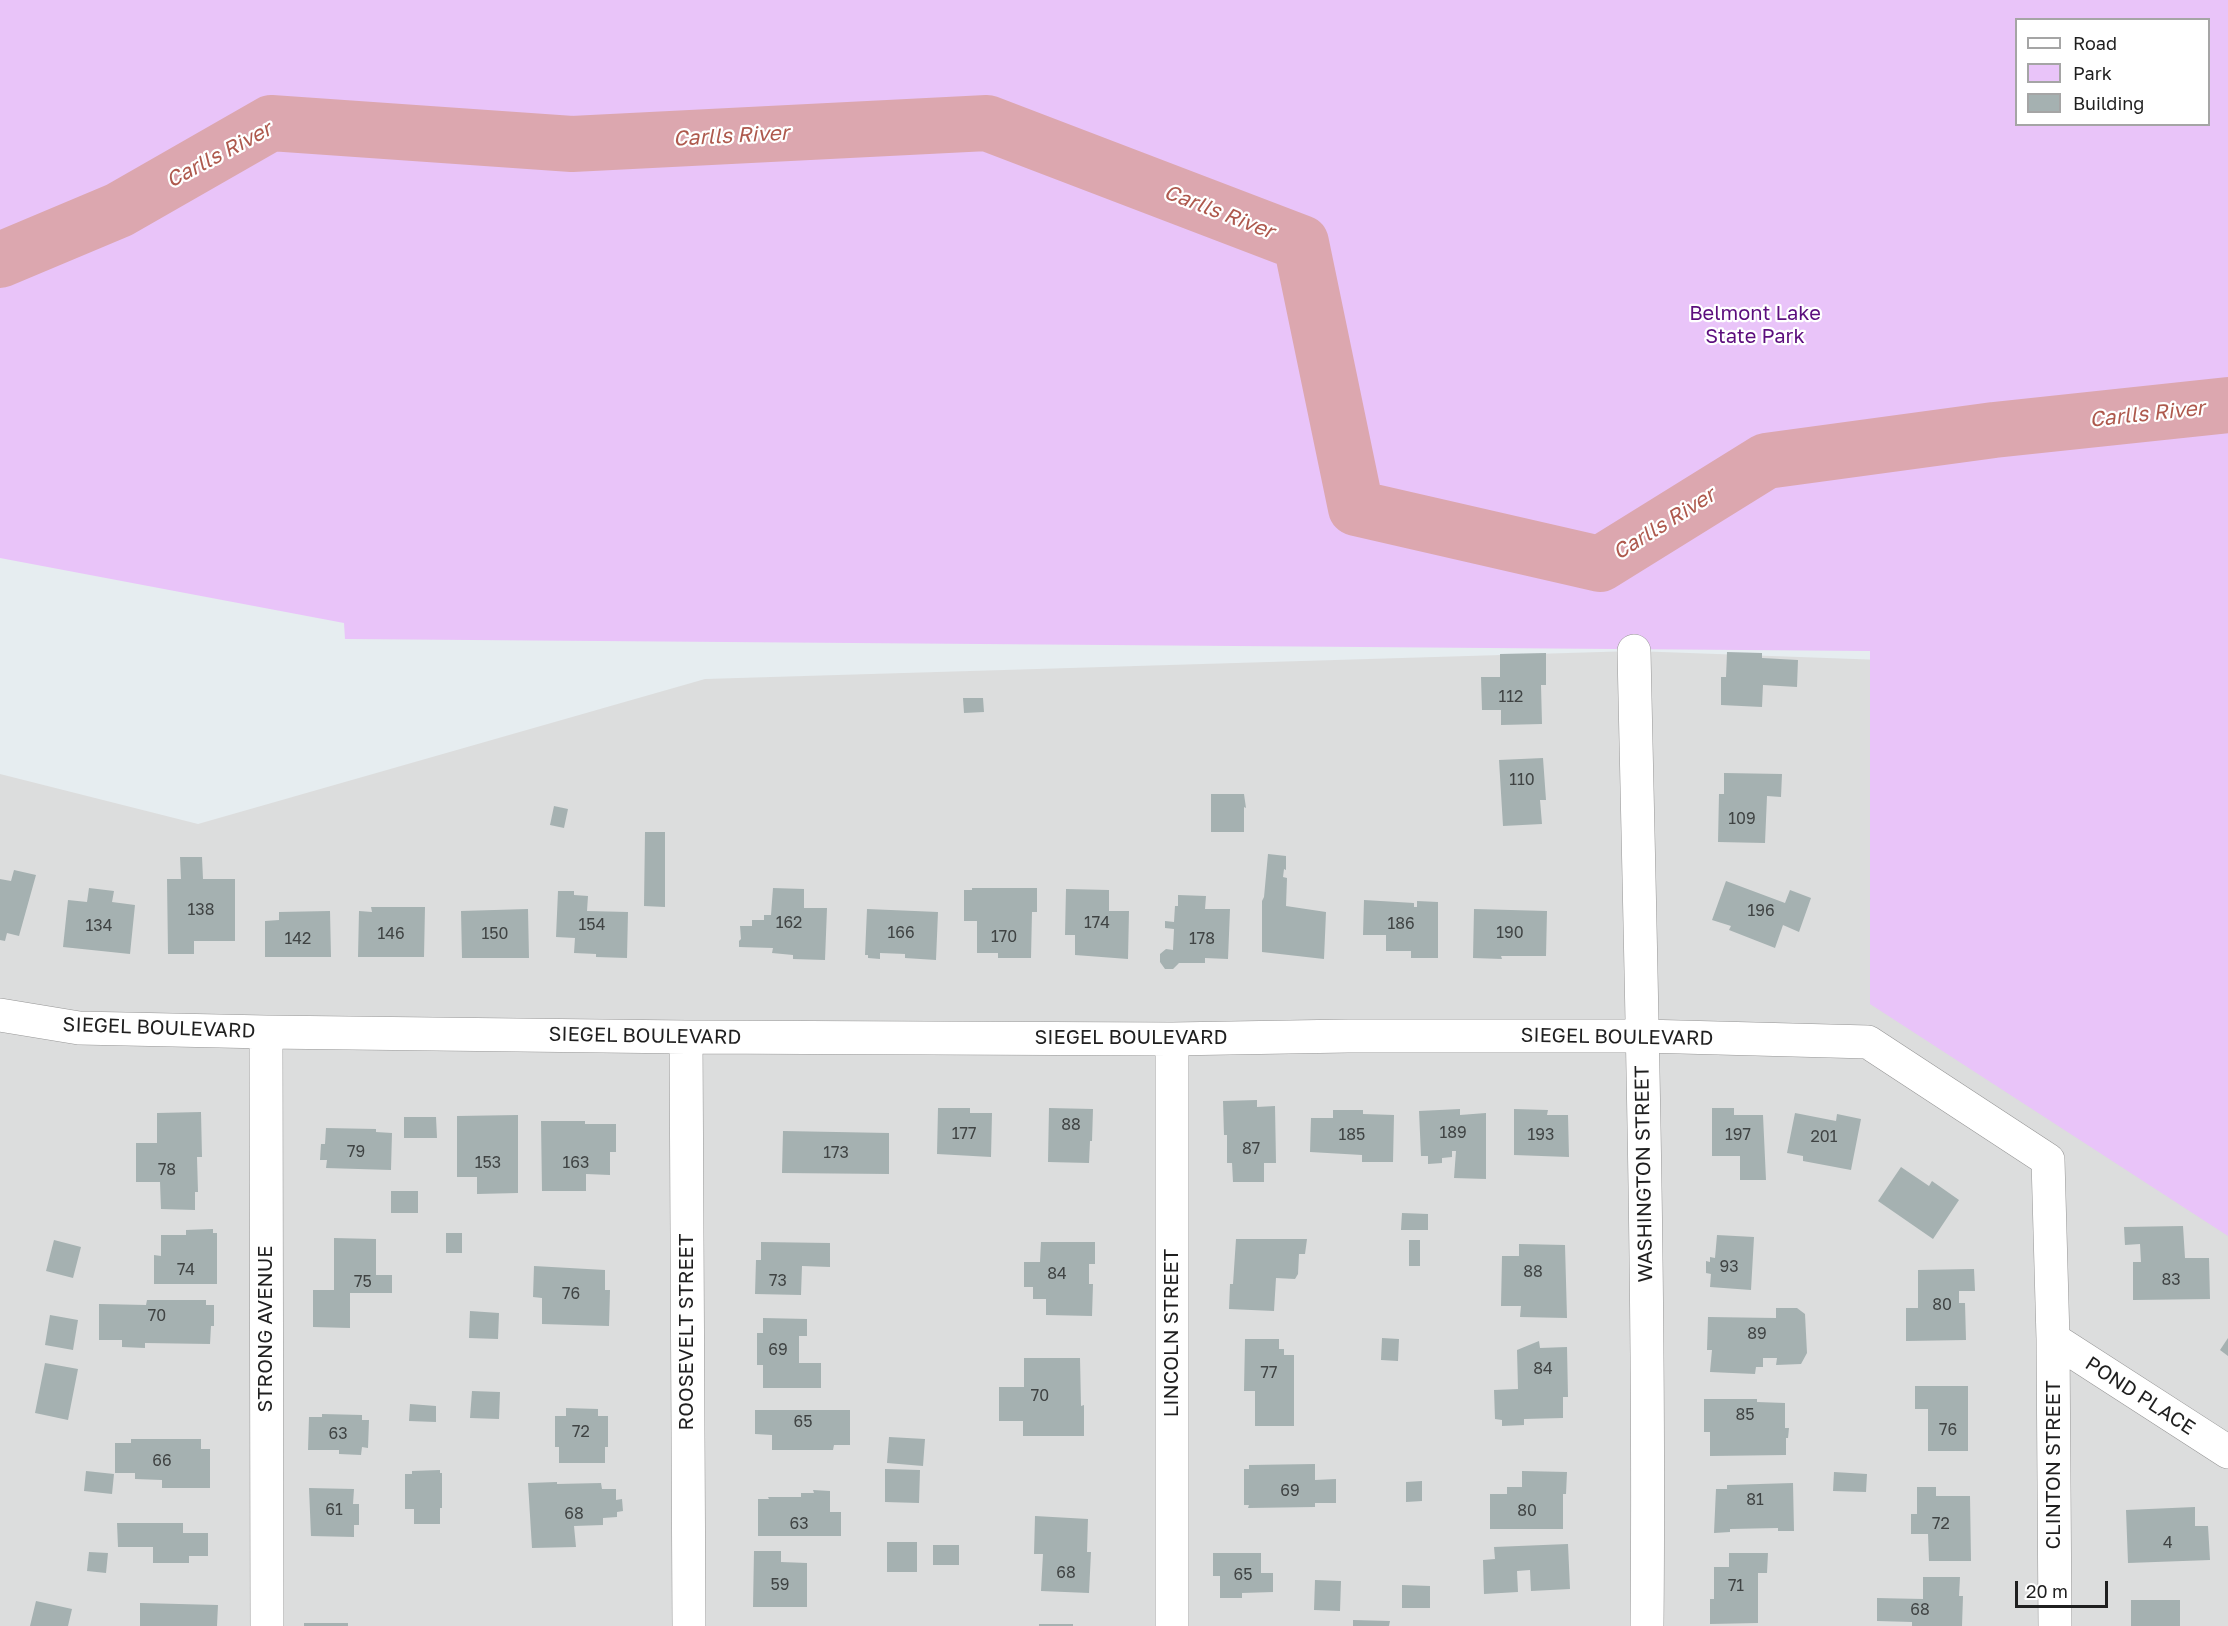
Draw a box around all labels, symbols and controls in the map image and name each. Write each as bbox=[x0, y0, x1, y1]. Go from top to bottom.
legend bbox=[2015, 18, 2210, 126]
text: Road bbox=[2073, 32, 2117, 54]
text: Park bbox=[2073, 62, 2112, 84]
text: Building bbox=[2073, 92, 2144, 114]
water label: Carlls River bbox=[162, 117, 276, 193]
water label: Carlls River bbox=[673, 120, 789, 152]
water label: Carlls River bbox=[1160, 179, 1278, 245]
park label: Belmont Lake State Park bbox=[1689, 302, 1821, 349]
water label: Carlls River bbox=[2088, 395, 2206, 433]
water label: Carlls River bbox=[1608, 483, 1720, 565]
house number: 112 bbox=[1499, 687, 1523, 707]
house number: 110 bbox=[1509, 770, 1535, 790]
house number: 109 bbox=[1728, 809, 1756, 829]
house number: 138 bbox=[188, 900, 214, 920]
house number: 196 bbox=[1747, 901, 1775, 921]
house number: 162 bbox=[776, 913, 802, 933]
house number: 174 bbox=[1084, 913, 1110, 933]
house number: 186 bbox=[1387, 914, 1415, 934]
house number: 154 bbox=[579, 915, 605, 935]
house number: 134 bbox=[86, 916, 112, 936]
house number: 166 bbox=[887, 923, 915, 943]
house number: 190 bbox=[1496, 923, 1524, 943]
house number: 146 bbox=[377, 924, 405, 944]
house number: 150 bbox=[482, 924, 508, 944]
house number: 170 bbox=[991, 927, 1017, 947]
house number: 142 bbox=[285, 929, 311, 949]
house number: 178 bbox=[1189, 929, 1215, 949]
street label: SIEGEL BOULEVARD bbox=[62, 1013, 256, 1043]
street label: SIEGEL BOULEVARD bbox=[548, 1022, 742, 1050]
street label: SIEGEL BOULEVARD bbox=[1520, 1023, 1714, 1051]
street label: SIEGEL BOULEVARD bbox=[1035, 1026, 1227, 1050]
street label: WASHINGTON STREET bbox=[1630, 1065, 1658, 1283]
house number: 88 bbox=[1061, 1115, 1081, 1135]
house number: 189 bbox=[1439, 1123, 1467, 1143]
house number: 177 bbox=[952, 1124, 976, 1144]
house number: 185 bbox=[1339, 1125, 1365, 1145]
house number: 193 bbox=[1528, 1125, 1554, 1145]
house number: 197 bbox=[1725, 1125, 1751, 1145]
house number: 201 bbox=[1811, 1127, 1837, 1147]
house number: 87 bbox=[1242, 1139, 1260, 1159]
house number: 79 bbox=[347, 1142, 365, 1162]
house number: 173 bbox=[823, 1143, 849, 1163]
house number: 153 bbox=[475, 1153, 501, 1173]
house number: 163 bbox=[563, 1153, 589, 1173]
house number: 78 bbox=[158, 1160, 176, 1180]
street label: ROOSEVELT STREET bbox=[675, 1234, 699, 1430]
street label: STRONG AVENUE bbox=[254, 1246, 278, 1412]
street label: LINCOLN STREET bbox=[1160, 1249, 1184, 1417]
house number: 93 bbox=[1719, 1257, 1739, 1277]
house number: 74 bbox=[177, 1260, 195, 1280]
house number: 88 bbox=[1523, 1262, 1543, 1282]
house number: 84 bbox=[1047, 1264, 1067, 1284]
house number: 83 bbox=[2161, 1270, 2181, 1290]
house number: 73 bbox=[769, 1271, 787, 1291]
house number: 75 bbox=[354, 1272, 372, 1292]
house number: 76 bbox=[562, 1284, 580, 1304]
house number: 80 bbox=[1932, 1295, 1952, 1315]
house number: 70 bbox=[148, 1306, 166, 1326]
house number: 89 bbox=[1747, 1324, 1767, 1344]
house number: 69 bbox=[768, 1340, 788, 1360]
street label: POND PLACE bbox=[2081, 1352, 2199, 1440]
house number: 84 bbox=[1533, 1359, 1553, 1379]
house number: 77 bbox=[1261, 1363, 1277, 1383]
street label: CLINTON STREET bbox=[2042, 1380, 2066, 1550]
house number: 70 bbox=[1031, 1386, 1049, 1406]
house number: 85 bbox=[1735, 1405, 1755, 1425]
house number: 65 bbox=[794, 1412, 812, 1432]
house number: 76 bbox=[1939, 1420, 1957, 1440]
house number: 72 bbox=[572, 1422, 590, 1442]
house number: 63 bbox=[328, 1424, 348, 1444]
house number: 66 bbox=[152, 1451, 172, 1471]
house number: 69 bbox=[1280, 1481, 1300, 1501]
house number: 81 bbox=[1746, 1490, 1764, 1510]
house number: 61 bbox=[325, 1500, 343, 1520]
house number: 80 bbox=[1517, 1501, 1537, 1521]
house number: 68 bbox=[564, 1504, 584, 1524]
house number: 63 bbox=[789, 1514, 809, 1534]
house number: 72 bbox=[1932, 1514, 1950, 1534]
house number: 4 bbox=[2163, 1533, 2173, 1553]
house number: 68 bbox=[1056, 1563, 1076, 1583]
house number: 65 bbox=[1234, 1565, 1252, 1585]
scale bar bbox=[2018, 1569, 2111, 1607]
house number: 59 bbox=[771, 1575, 789, 1595]
house number: 71 bbox=[1728, 1576, 1744, 1596]
text: 20 m bbox=[2026, 1580, 2068, 1602]
house number: 68 bbox=[1910, 1600, 1930, 1620]

